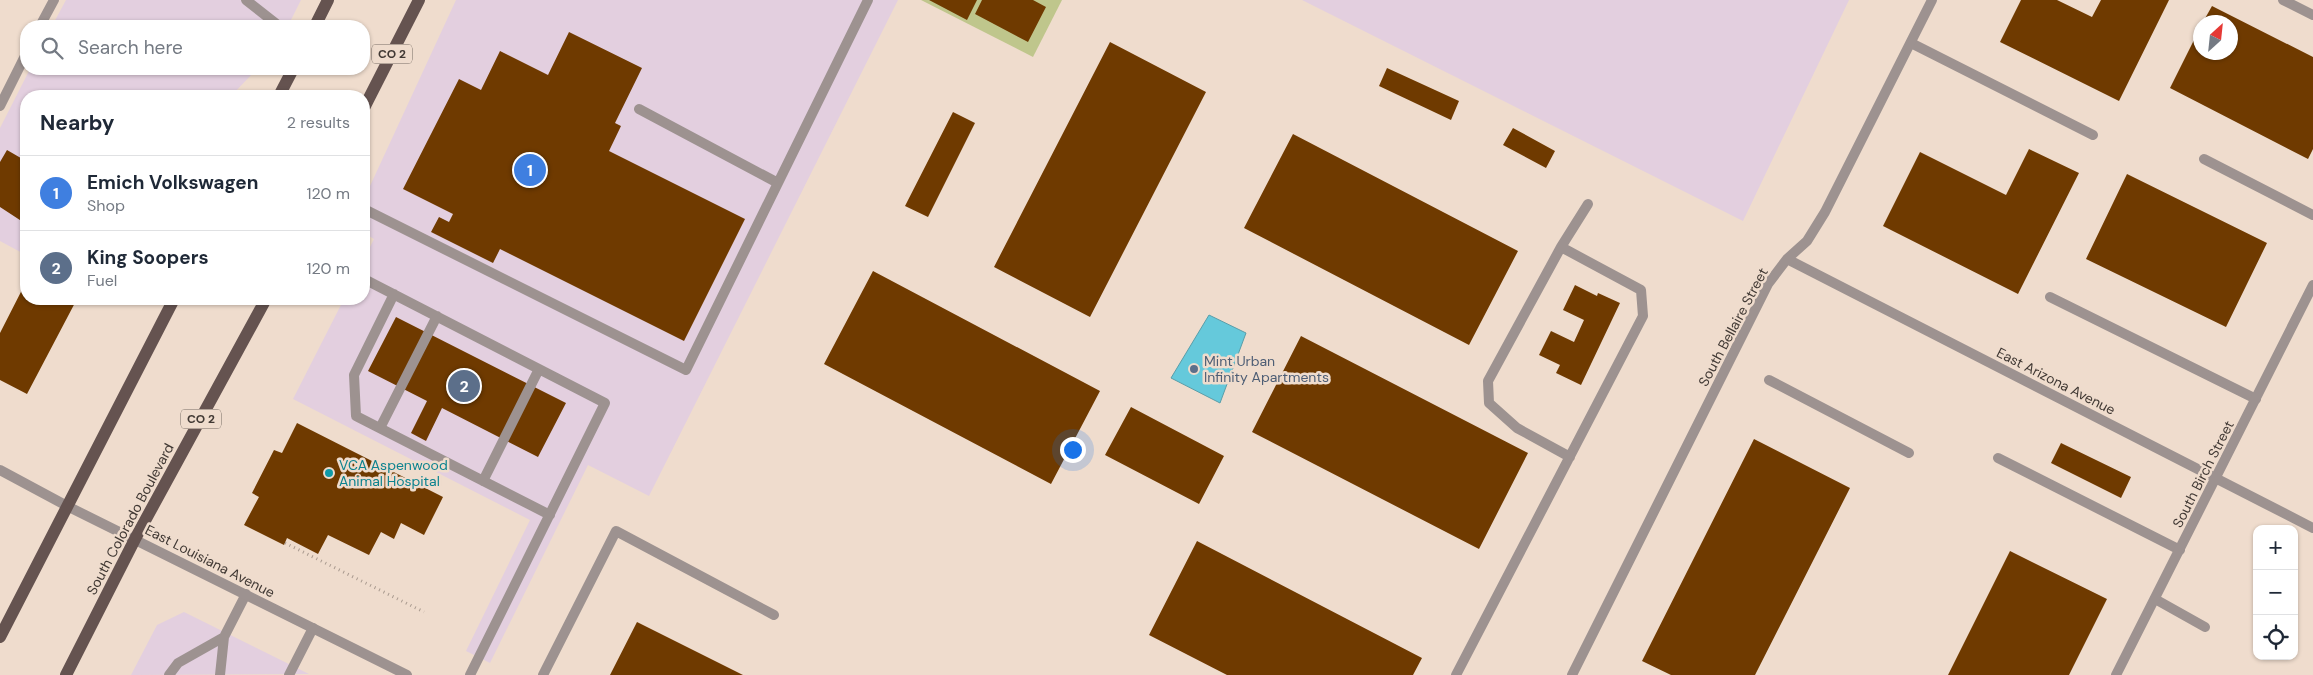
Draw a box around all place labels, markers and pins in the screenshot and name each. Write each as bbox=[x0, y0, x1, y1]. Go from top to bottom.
pin: 1 bbox=[514, 151, 546, 189]
place label: Mint Urban Infinity Apartments bbox=[1204, 352, 1329, 386]
marker: Mint Urban Infinity Apartments bbox=[1188, 363, 1200, 375]
pin: 2 bbox=[448, 367, 480, 405]
place label: VCA Aspenwood Animal Hospital bbox=[339, 456, 448, 490]
marker: VCA Aspenwood Animal Hospital bbox=[323, 467, 335, 479]

